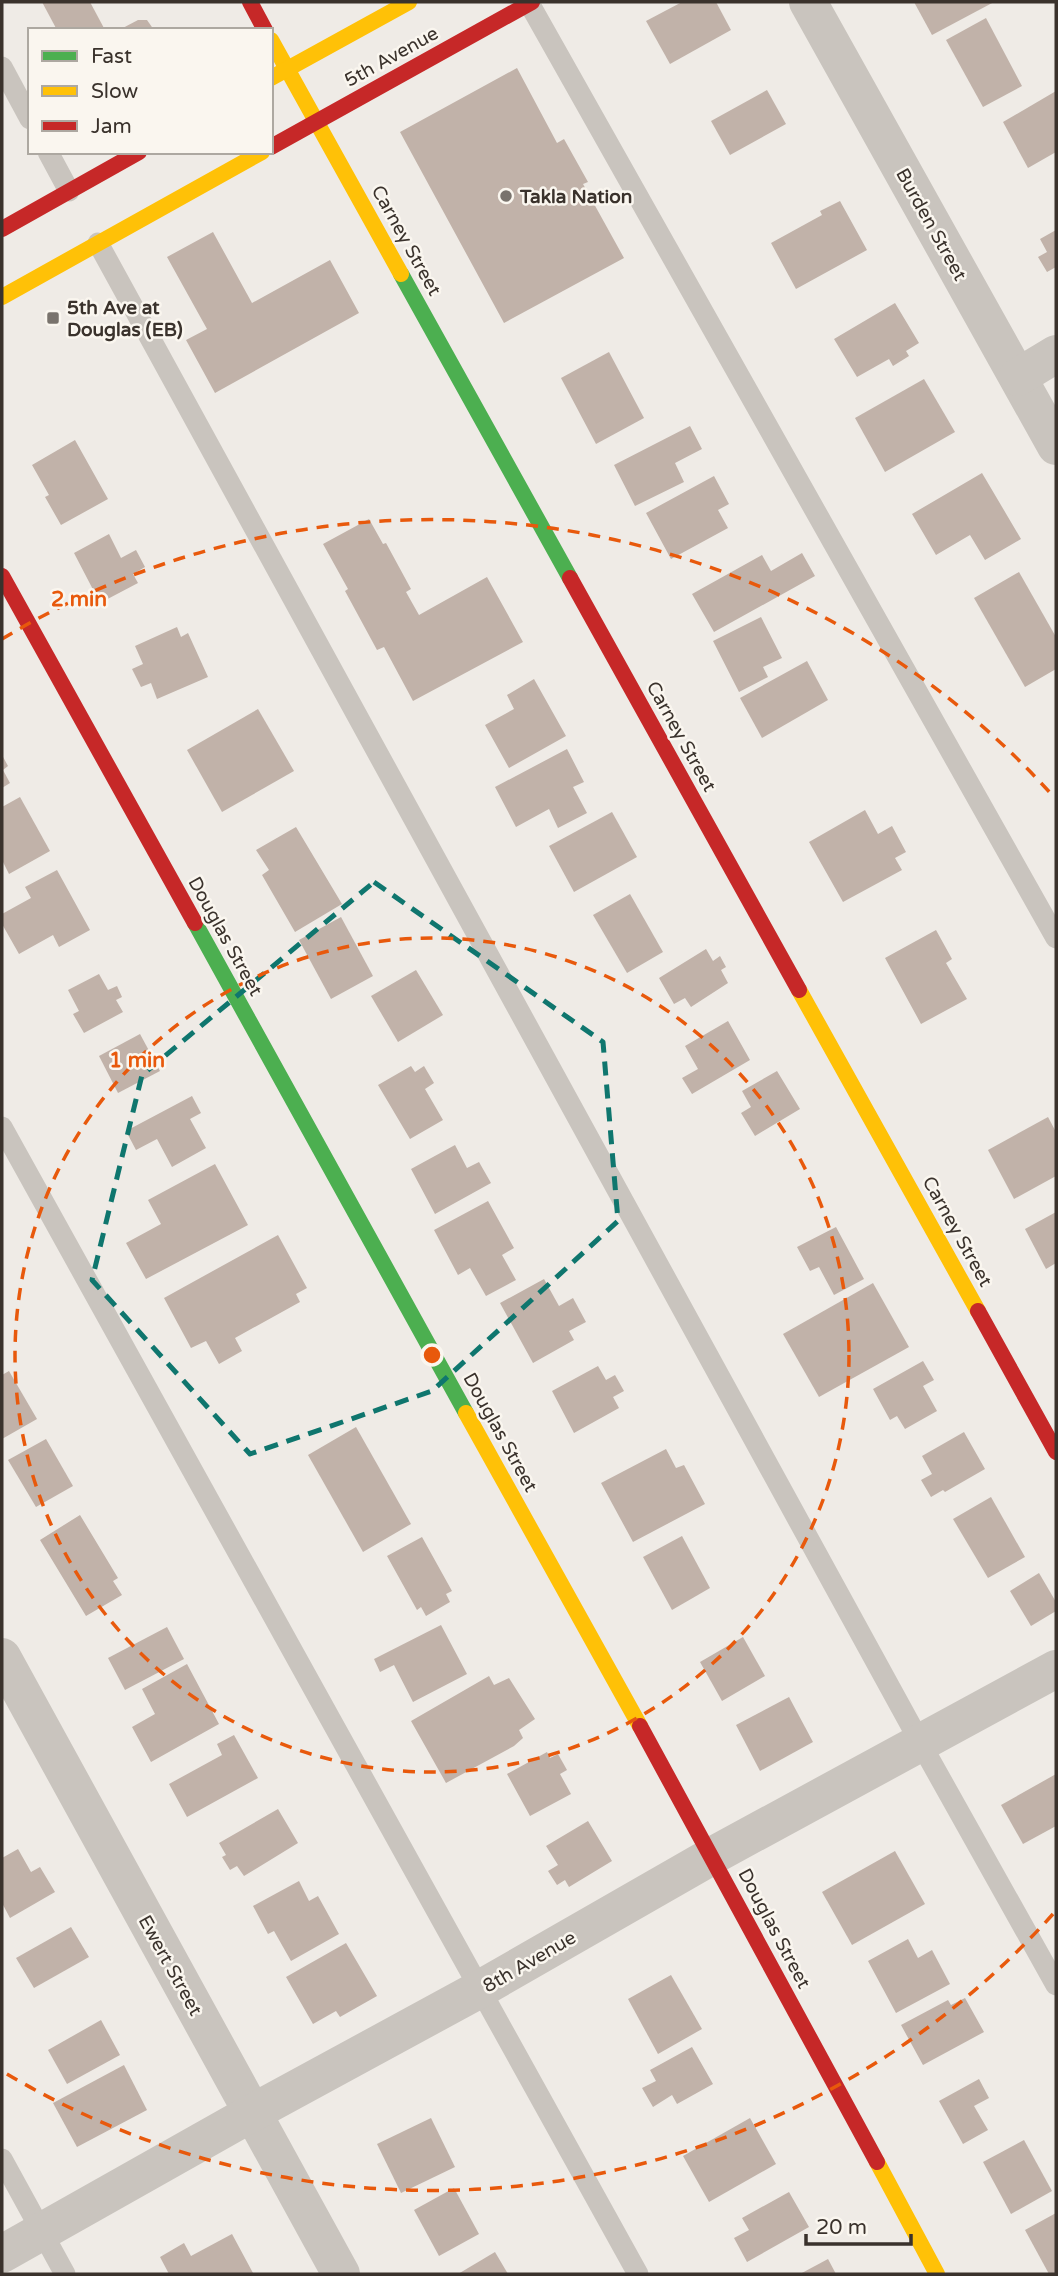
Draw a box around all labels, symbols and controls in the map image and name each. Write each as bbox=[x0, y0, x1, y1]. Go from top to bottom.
street label: 5th Avenue bbox=[341, 22, 442, 92]
legend bbox=[28, 28, 273, 154]
text: Fast bbox=[91, 44, 132, 69]
text: Slow bbox=[91, 79, 139, 104]
text: Jam bbox=[91, 114, 132, 139]
street label: Burden Street bbox=[891, 164, 971, 285]
street label: Carney Street bbox=[367, 181, 446, 300]
place label: Takla Nation bbox=[519, 186, 632, 208]
marker: Takla Nation bbox=[498, 188, 514, 204]
place label: 5th Ave at Douglas (EB) bbox=[67, 297, 183, 342]
marker: 5th Ave at Douglas (EB) bbox=[45, 310, 61, 326]
text: 2 min bbox=[51, 587, 107, 612]
street label: Carney Street bbox=[642, 677, 721, 796]
street label: Douglas Street bbox=[183, 873, 267, 1000]
text: 1 min bbox=[109, 1048, 165, 1073]
street label: Carney Street bbox=[918, 1172, 997, 1291]
centre of rings bbox=[420, 1343, 444, 1367]
street label: Douglas Street bbox=[458, 1369, 542, 1496]
street label: Douglas Street bbox=[733, 1865, 815, 1992]
street label: Ewert Street bbox=[134, 1911, 207, 2019]
street label: 8th Avenue bbox=[479, 1926, 580, 1997]
scale bar bbox=[806, 2202, 911, 2246]
text: 20 m bbox=[816, 2215, 867, 2240]

